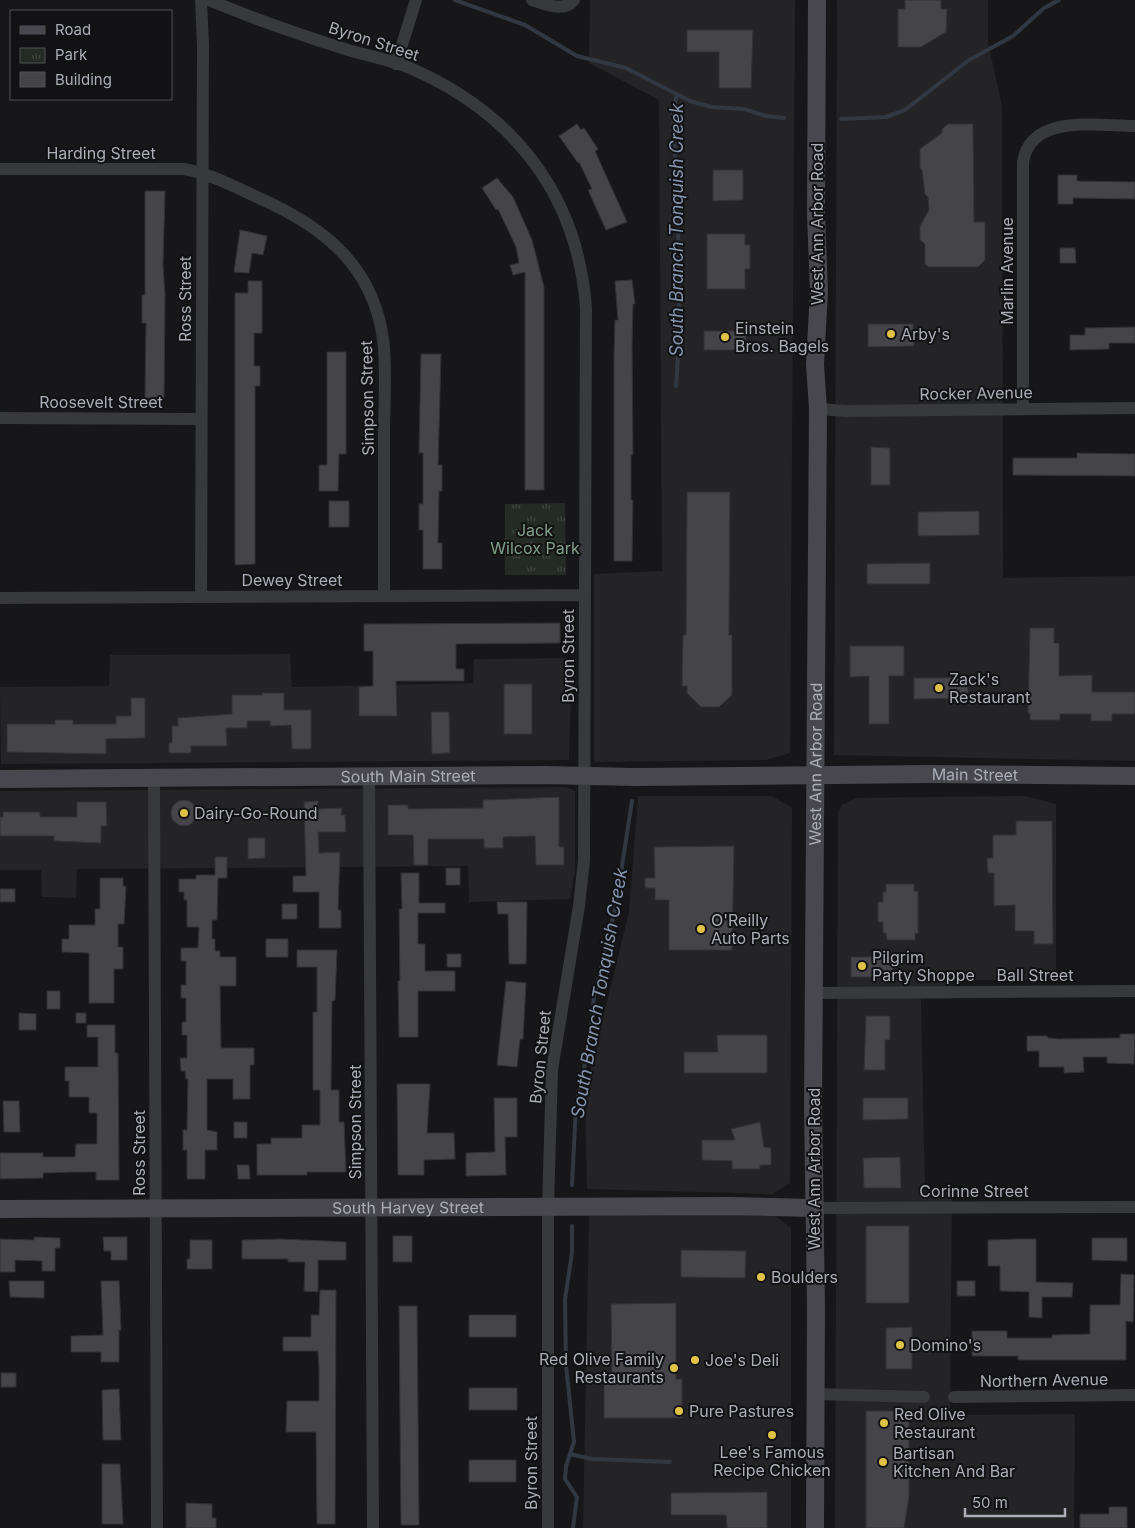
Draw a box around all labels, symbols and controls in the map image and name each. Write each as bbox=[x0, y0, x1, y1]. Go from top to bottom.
legend bbox=[10, 10, 172, 100]
street label: Byron Street bbox=[326, 17, 422, 65]
text: Road bbox=[55, 20, 91, 39]
text: Park bbox=[55, 45, 88, 64]
text: Building bbox=[55, 70, 112, 89]
water label: South Branch Tonquish Creek bbox=[666, 102, 687, 357]
street label: Harding Street bbox=[46, 143, 156, 163]
street label: West Ann Arbor Road bbox=[807, 143, 827, 305]
street label: Marlin Avenue bbox=[997, 217, 1017, 325]
street label: Ross Street bbox=[175, 256, 195, 342]
place label: Einstein Bros. Bagels bbox=[735, 318, 829, 356]
place label: Arby's bbox=[901, 324, 950, 344]
marker: Arby's bbox=[885, 328, 897, 340]
marker: Einstein Bros. Bagels bbox=[719, 331, 731, 343]
street label: Simpson Street bbox=[356, 340, 378, 456]
street label: Rocker Avenue bbox=[919, 382, 1033, 404]
street label: Roosevelt Street bbox=[39, 392, 163, 412]
park label: Jack Wilcox Park bbox=[490, 520, 580, 558]
street label: Dewey Street bbox=[241, 570, 343, 590]
street label: Byron Street bbox=[558, 609, 578, 703]
place label: Zack's Restaurant bbox=[949, 669, 1030, 707]
marker: Zack's Restaurant bbox=[933, 682, 945, 694]
street label: West Ann Arbor Road bbox=[805, 683, 826, 845]
street label: Main Street bbox=[932, 764, 1018, 785]
street label: South Main Street bbox=[340, 766, 476, 786]
place label: Dairy-Go-Round bbox=[194, 803, 318, 823]
marker: Dairy-Go-Round bbox=[178, 807, 190, 819]
water label: South Branch Tonquish Creek bbox=[567, 865, 632, 1120]
place label: O'Reilly Auto Parts bbox=[711, 910, 790, 948]
marker: O'Reilly Auto Parts bbox=[695, 923, 707, 935]
place label: Pilgrim Party Shoppe bbox=[872, 947, 975, 985]
marker: Pilgrim Party Shoppe bbox=[856, 960, 868, 972]
street label: Ball Street bbox=[997, 965, 1073, 985]
street label: Byron Street bbox=[525, 1009, 555, 1105]
street label: Simpson Street bbox=[345, 1064, 365, 1180]
street label: West Ann Arbor Road bbox=[804, 1088, 824, 1250]
street label: Ross Street bbox=[129, 1110, 149, 1196]
street label: Corinne Street bbox=[919, 1181, 1029, 1201]
street label: South Harvey Street bbox=[332, 1197, 484, 1218]
place label: Boulders bbox=[771, 1267, 838, 1287]
marker: Boulders bbox=[755, 1271, 767, 1283]
place label: Domino's bbox=[910, 1335, 981, 1355]
marker: Domino's bbox=[894, 1339, 906, 1351]
place label: Red Olive Family Restaurants bbox=[539, 1349, 664, 1387]
place label: Joe's Deli bbox=[705, 1350, 779, 1370]
marker: Joe's Deli bbox=[689, 1354, 701, 1366]
marker: Red Olive Family Restaurants bbox=[668, 1362, 680, 1374]
street label: Northern Avenue bbox=[980, 1369, 1108, 1391]
place label: Pure Pastures bbox=[689, 1401, 794, 1421]
place label: Red Olive Restaurant bbox=[894, 1404, 975, 1442]
marker: Pure Pastures bbox=[673, 1405, 685, 1417]
street label: Byron Street bbox=[521, 1416, 541, 1510]
marker: Red Olive Restaurant bbox=[878, 1417, 890, 1429]
marker: Lee's Famous Recipe Chicken bbox=[766, 1429, 778, 1441]
place label: Lee's Famous Recipe Chicken bbox=[713, 1442, 831, 1480]
place label: Bartisan Kitchen And Bar bbox=[893, 1443, 1015, 1481]
marker: Bartisan Kitchen And Bar bbox=[877, 1456, 889, 1468]
scale bar bbox=[965, 1486, 1065, 1518]
text: 50 m bbox=[972, 1493, 1008, 1512]

